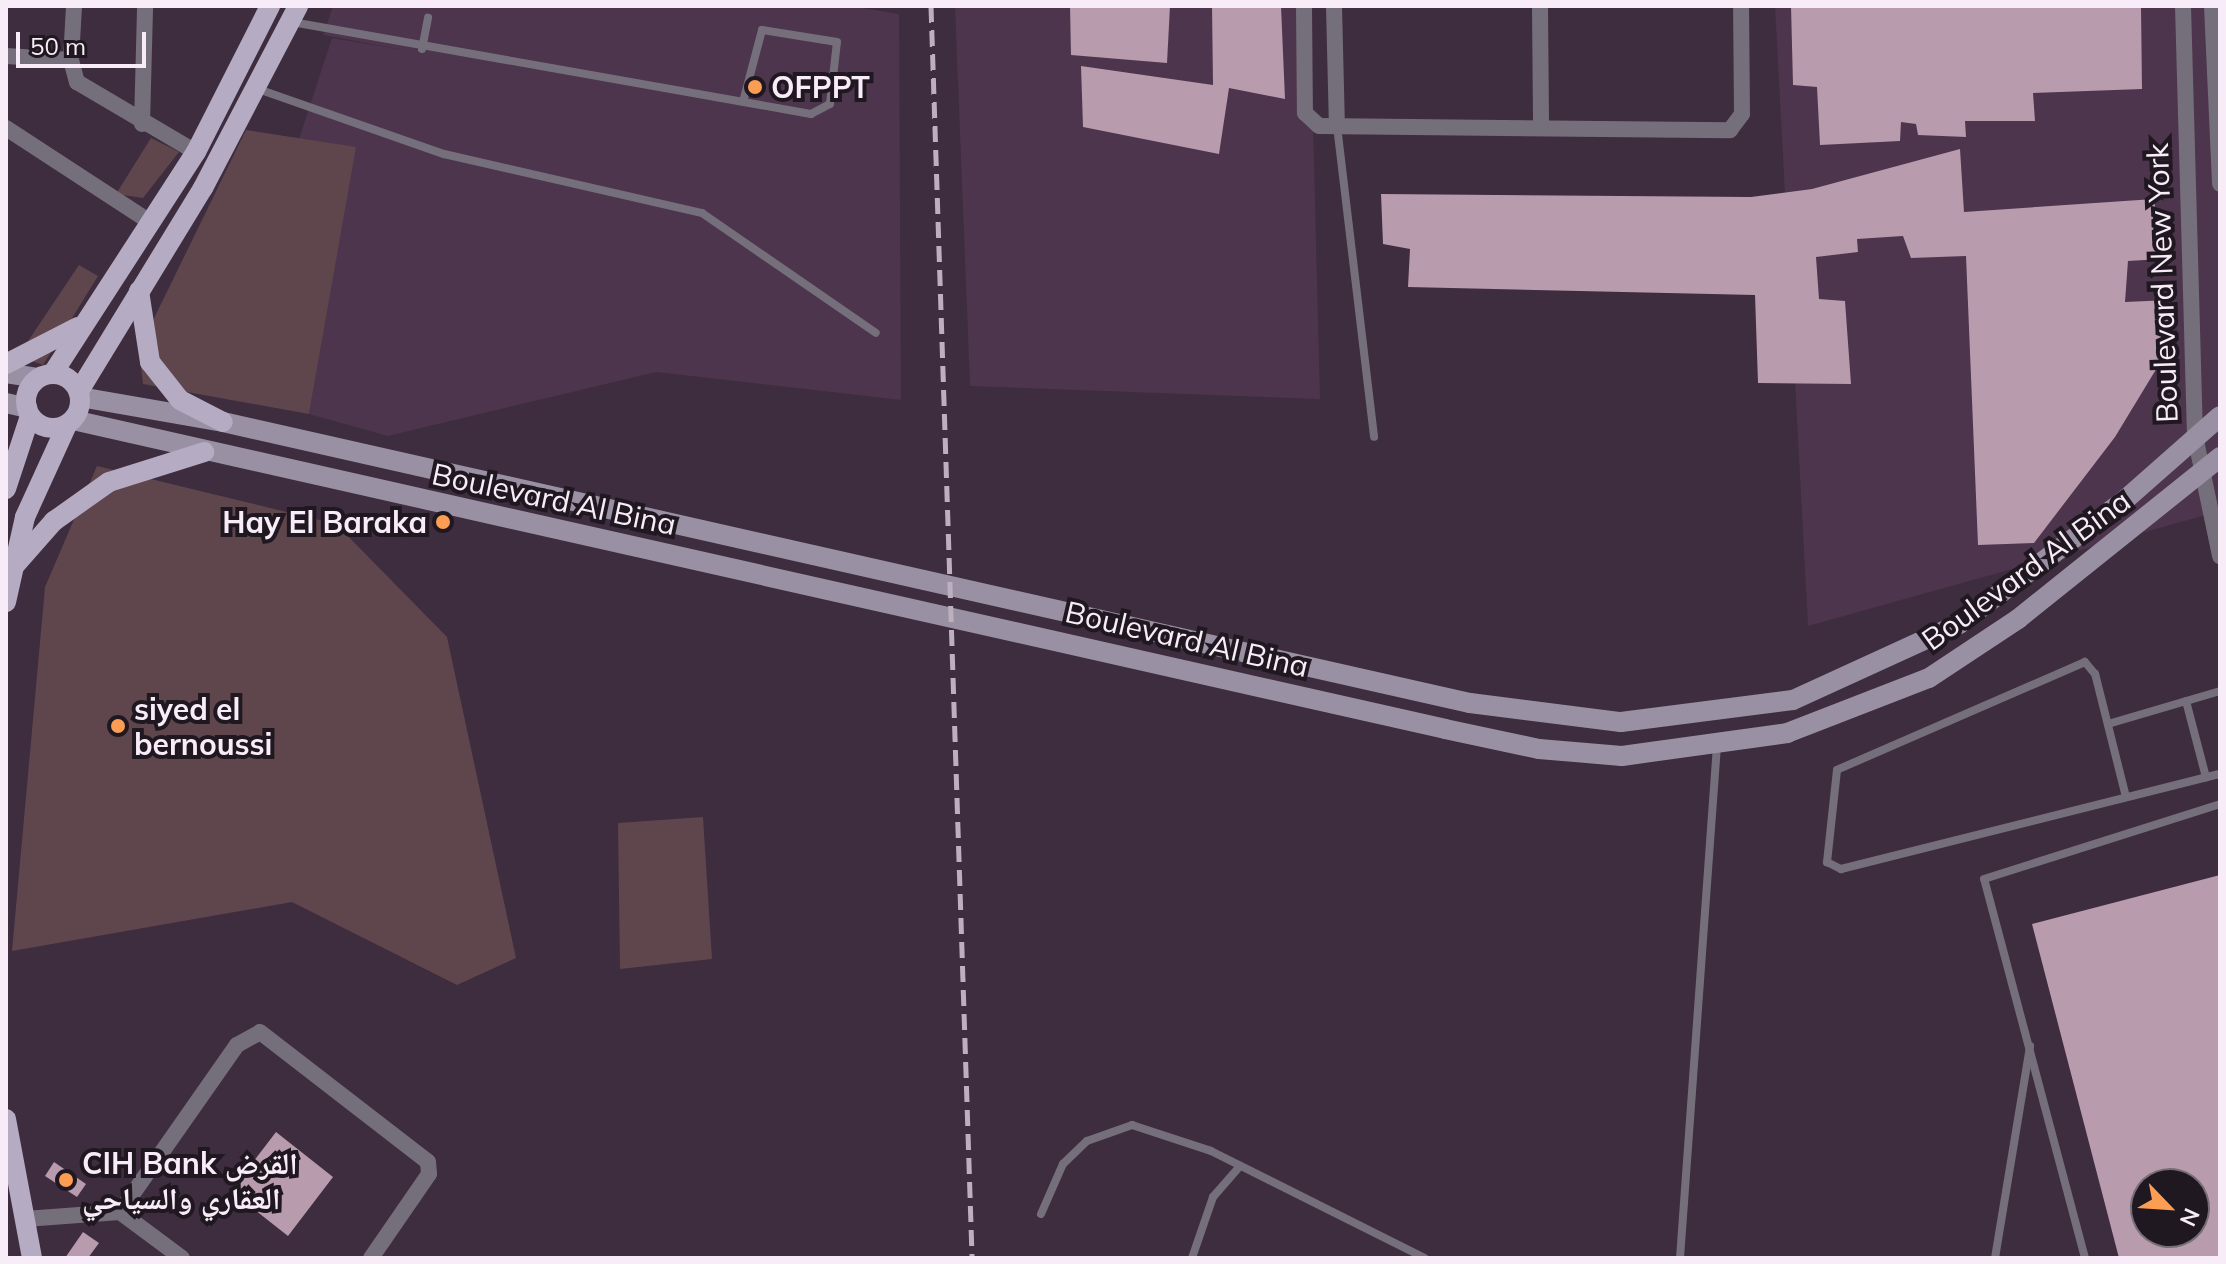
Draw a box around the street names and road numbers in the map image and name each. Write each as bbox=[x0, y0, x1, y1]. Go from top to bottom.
street label: Boulevard New York bbox=[2139, 142, 2185, 424]
street label: Boulevard Al Bina bbox=[429, 456, 679, 542]
street label: Boulevard Al Bina bbox=[1915, 482, 2137, 658]
street label: Boulevard Al Bina bbox=[1062, 594, 1312, 684]

